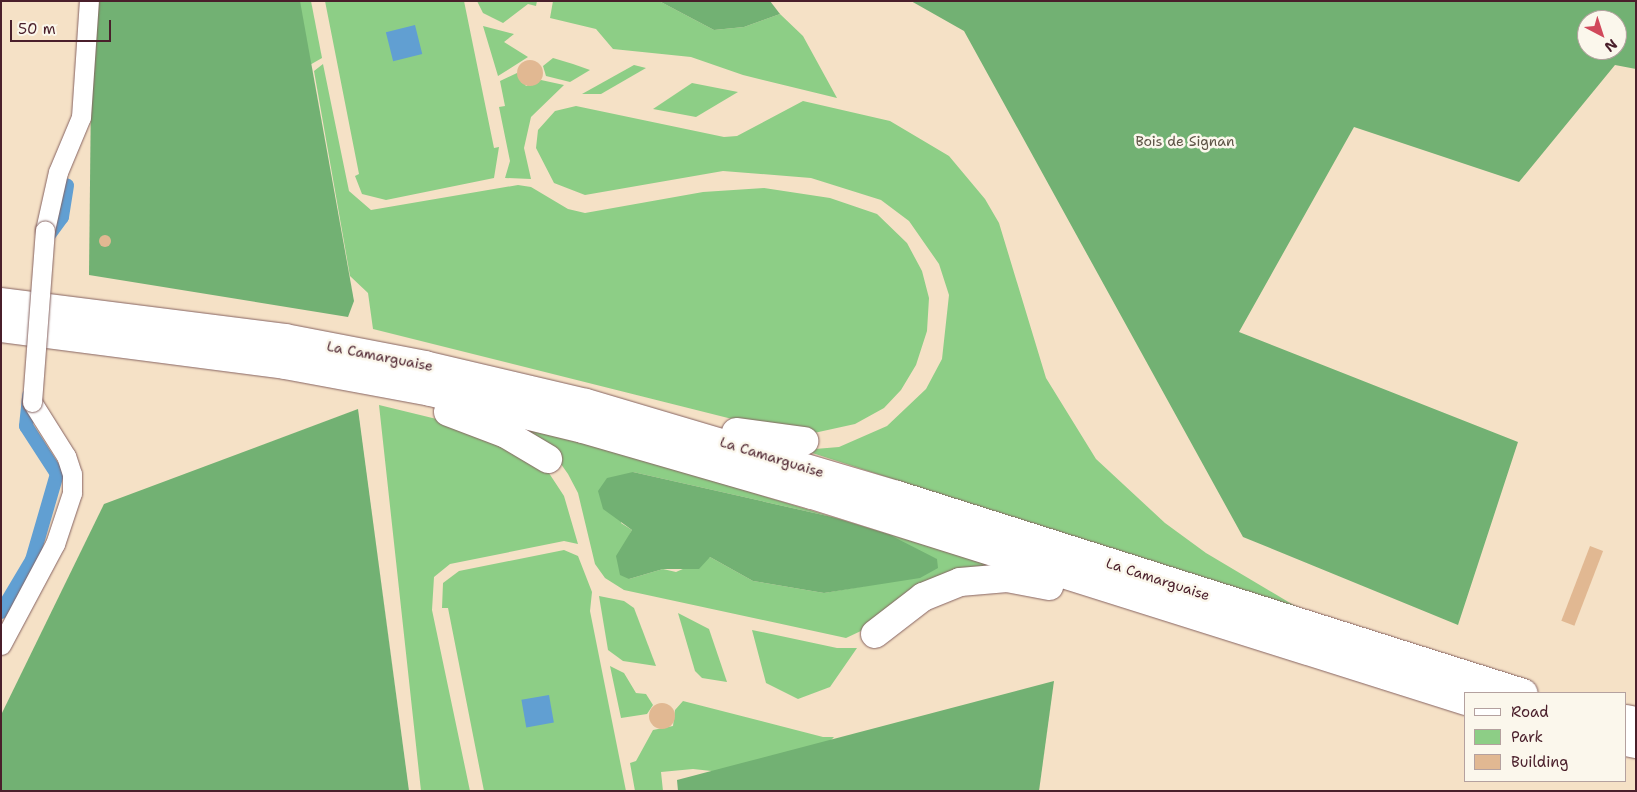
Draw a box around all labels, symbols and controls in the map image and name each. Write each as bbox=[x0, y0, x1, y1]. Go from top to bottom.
scale bar bbox=[12, 10, 114, 42]
north arrow bbox=[1577, 10, 1627, 60]
text: 50 m bbox=[18, 19, 56, 39]
text: N bbox=[1601, 35, 1621, 56]
park label: Bois de Signan bbox=[1135, 133, 1235, 149]
street label: La Camarguaise bbox=[325, 337, 435, 375]
street label: La Camarguaise bbox=[718, 433, 826, 481]
street label: La Camarguaise bbox=[1104, 554, 1212, 604]
legend bbox=[1464, 692, 1627, 782]
text: Road bbox=[1511, 702, 1549, 722]
text: Park bbox=[1511, 727, 1543, 747]
text: Building bbox=[1511, 752, 1568, 772]

